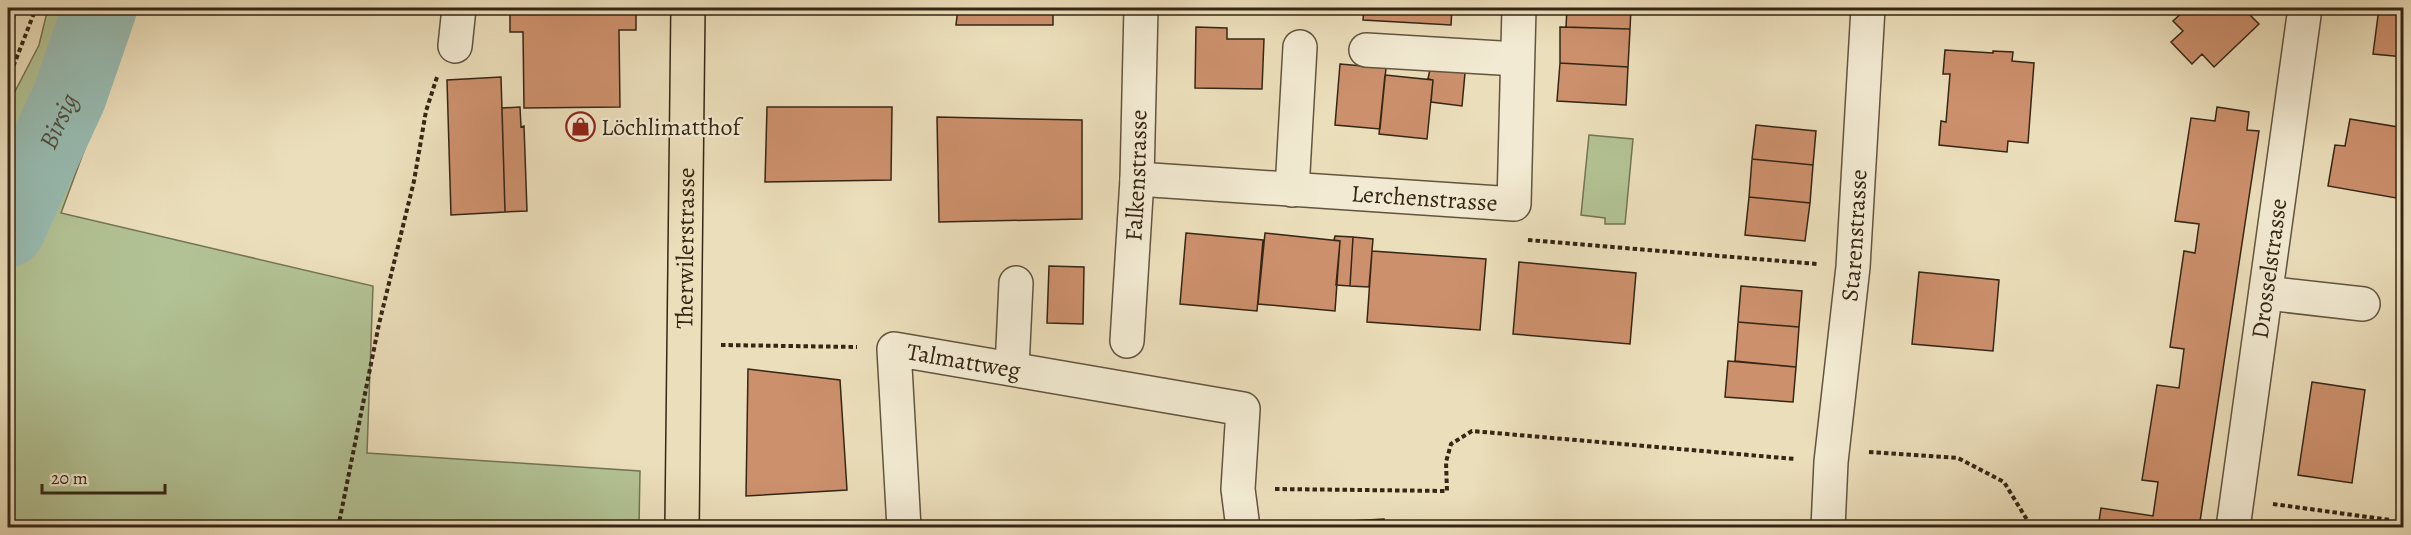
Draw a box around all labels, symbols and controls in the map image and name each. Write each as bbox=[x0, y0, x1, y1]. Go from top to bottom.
water label: Birsig bbox=[30, 87, 86, 154]
street label: Falkenstrasse bbox=[1117, 109, 1155, 242]
shop icon: Löchlimatthof bbox=[564, 111, 596, 143]
place label: Löchlimatthof bbox=[601, 111, 743, 143]
street label: Therwilerstrasse bbox=[668, 167, 702, 329]
street label: Starenstrasse bbox=[1833, 168, 1875, 303]
street label: Lerchenstrasse bbox=[1350, 177, 1499, 219]
street label: Drosselstrasse bbox=[2243, 196, 2294, 341]
street label: Talmattweg bbox=[904, 335, 1023, 386]
scale bar bbox=[42, 457, 165, 495]
text: 20 m bbox=[51, 466, 88, 490]

